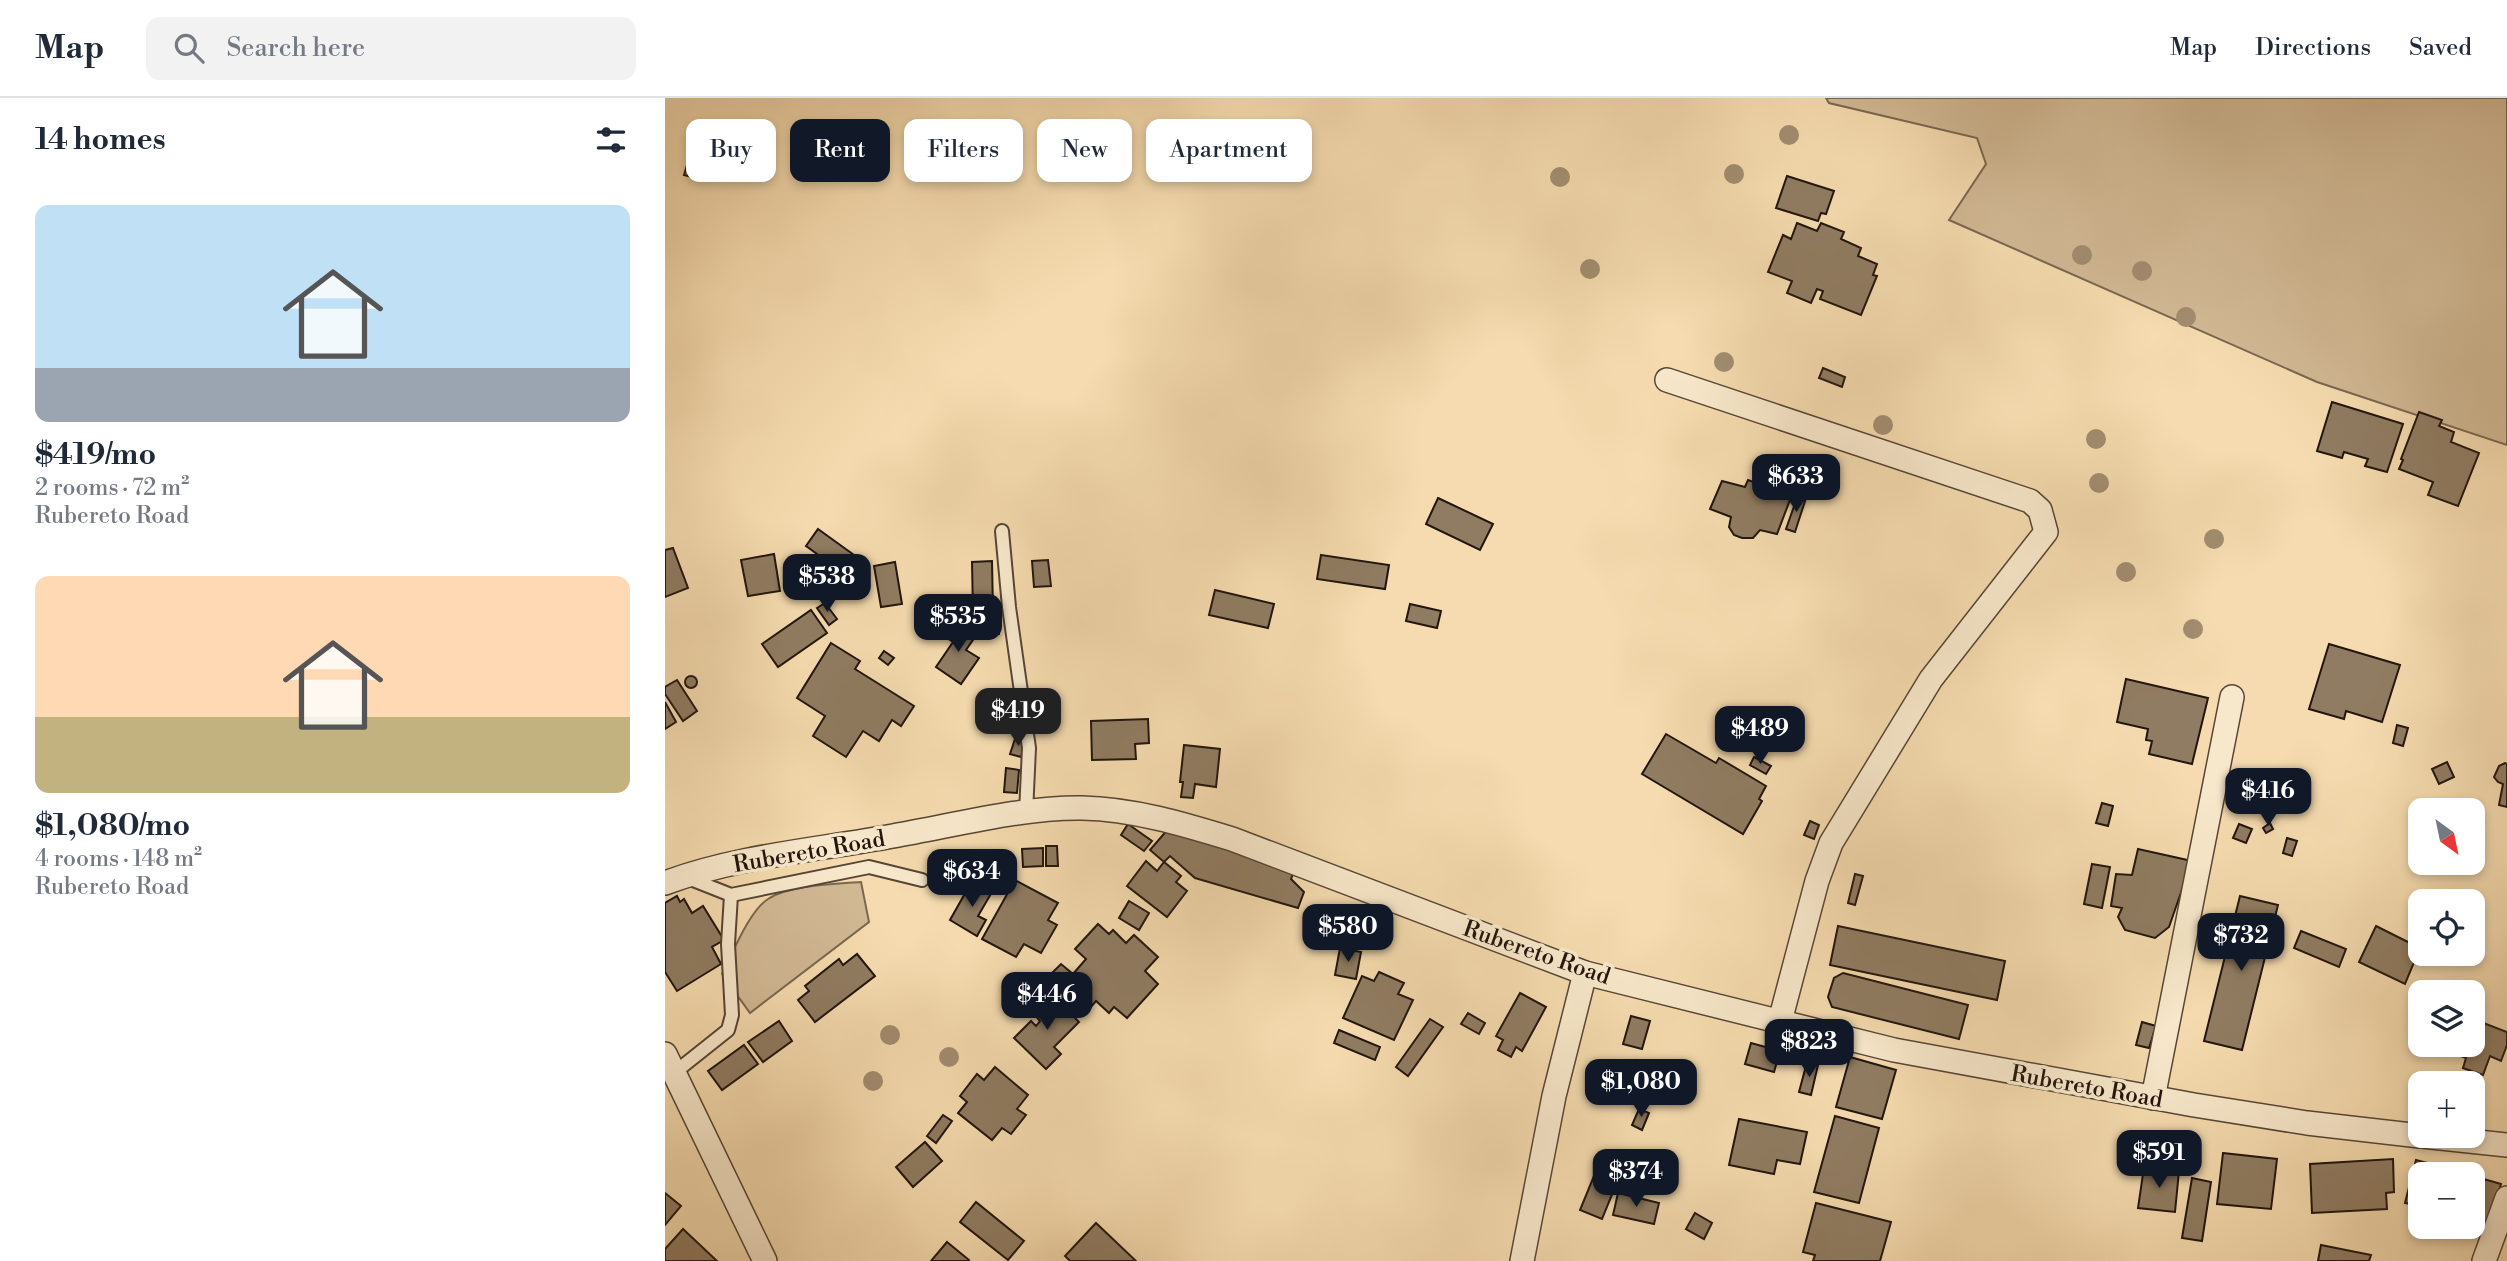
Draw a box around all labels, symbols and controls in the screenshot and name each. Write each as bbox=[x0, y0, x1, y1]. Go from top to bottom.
search box bbox=[146, 17, 636, 80]
text: Map bbox=[35, 28, 104, 69]
icon: search bbox=[170, 29, 208, 67]
text: Search here bbox=[226, 32, 365, 64]
text: Map bbox=[2170, 33, 2217, 63]
text: Directions bbox=[2255, 33, 2371, 63]
text: Saved bbox=[2409, 33, 2472, 63]
chip: Buy bbox=[686, 119, 776, 182]
chip: Rent bbox=[790, 119, 890, 182]
chip: Filters bbox=[904, 119, 1023, 182]
chip: New bbox=[1037, 119, 1132, 182]
chip: Apartment bbox=[1146, 119, 1312, 182]
text: 14 homes bbox=[35, 121, 166, 159]
icon: filters bbox=[592, 121, 630, 159]
icon: home bbox=[270, 251, 396, 377]
text: $419/mo bbox=[35, 436, 156, 474]
pin: $633 bbox=[1755, 454, 1837, 514]
text: $633 bbox=[1768, 463, 1824, 491]
text: 2 rooms · 72 m² bbox=[35, 474, 189, 502]
text: Rubereto Road bbox=[35, 502, 189, 530]
pin: $538 bbox=[786, 554, 868, 614]
text: $538 bbox=[799, 563, 855, 591]
pin: $535 bbox=[917, 594, 999, 654]
text: $535 bbox=[930, 603, 986, 631]
icon: home bbox=[270, 622, 396, 748]
pin: $419 bbox=[977, 688, 1059, 748]
text: $419 bbox=[991, 697, 1045, 725]
pin: $489 bbox=[1719, 706, 1801, 766]
text: $489 bbox=[1731, 715, 1789, 743]
pin: $416 bbox=[2227, 768, 2309, 828]
text: $416 bbox=[2241, 777, 2295, 805]
north arrow bbox=[2408, 798, 2485, 875]
map controls bbox=[2408, 798, 2485, 1239]
text: $1,080/mo bbox=[35, 807, 190, 845]
street label: Rubereto Road bbox=[731, 825, 887, 879]
text: 4 rooms · 148 m² bbox=[35, 845, 202, 873]
pin: $634 bbox=[931, 850, 1013, 909]
text: $634 bbox=[943, 858, 1001, 886]
text: Rubereto Road bbox=[35, 873, 189, 901]
button: locate bbox=[2408, 889, 2485, 966]
pin: $580 bbox=[1307, 904, 1389, 964]
text: $580 bbox=[1318, 913, 1378, 941]
pin: $732 bbox=[2200, 914, 2282, 973]
street label: Rubereto Road bbox=[1459, 915, 1614, 991]
text: $732 bbox=[2213, 922, 2269, 950]
pin: $446 bbox=[1006, 972, 1088, 1032]
button: layers bbox=[2408, 980, 2485, 1057]
text: $446 bbox=[1017, 981, 1077, 1009]
pin: $823 bbox=[1768, 1020, 1850, 1079]
text: $823 bbox=[1781, 1028, 1837, 1056]
pin: $1,080 bbox=[1584, 1060, 1698, 1119]
street label: Rubereto Road bbox=[2009, 1060, 2165, 1114]
text: $1,080 bbox=[1601, 1068, 1681, 1096]
button: + bbox=[2408, 1071, 2485, 1148]
pin: $591 bbox=[2118, 1130, 2200, 1190]
text: $591 bbox=[2133, 1139, 2185, 1167]
pin: $374 bbox=[1595, 1150, 1677, 1209]
text: $374 bbox=[1609, 1158, 1663, 1186]
button: − bbox=[2408, 1162, 2485, 1239]

